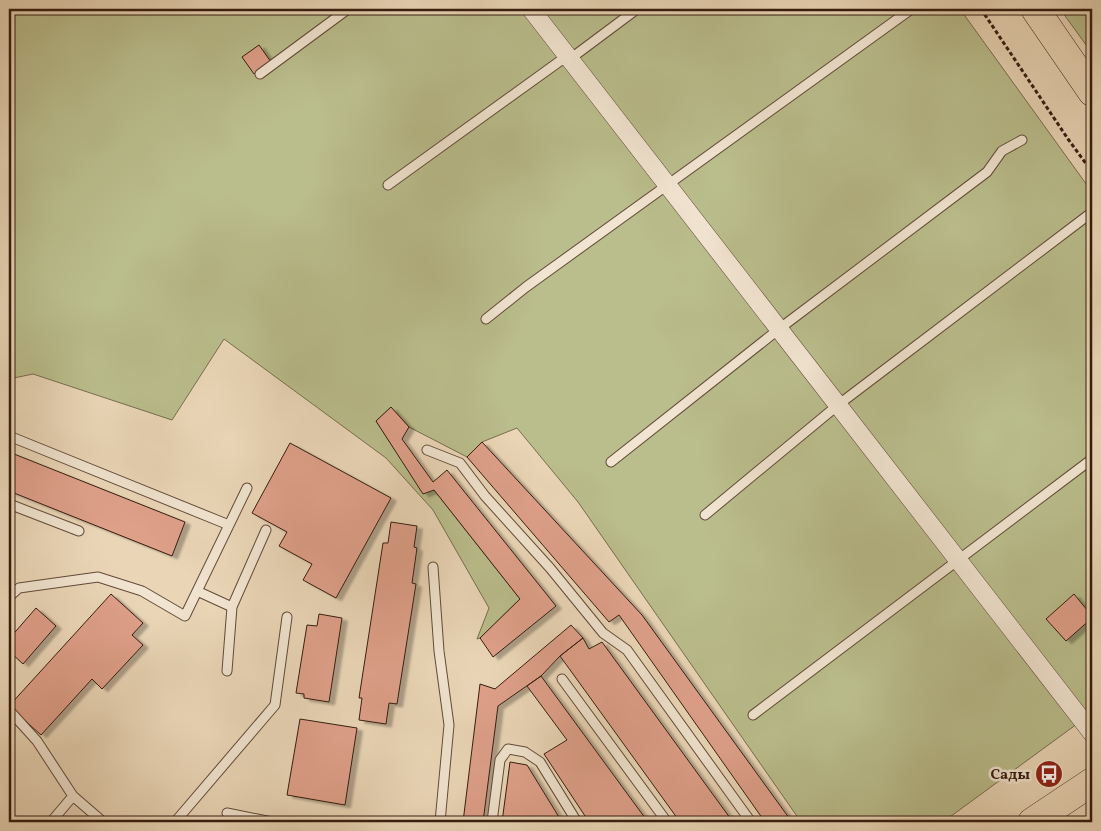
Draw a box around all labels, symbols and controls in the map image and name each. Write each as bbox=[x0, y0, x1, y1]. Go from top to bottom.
bus stop icon: Сады bbox=[1034, 759, 1064, 789]
place label: Сады bbox=[990, 765, 1030, 786]

